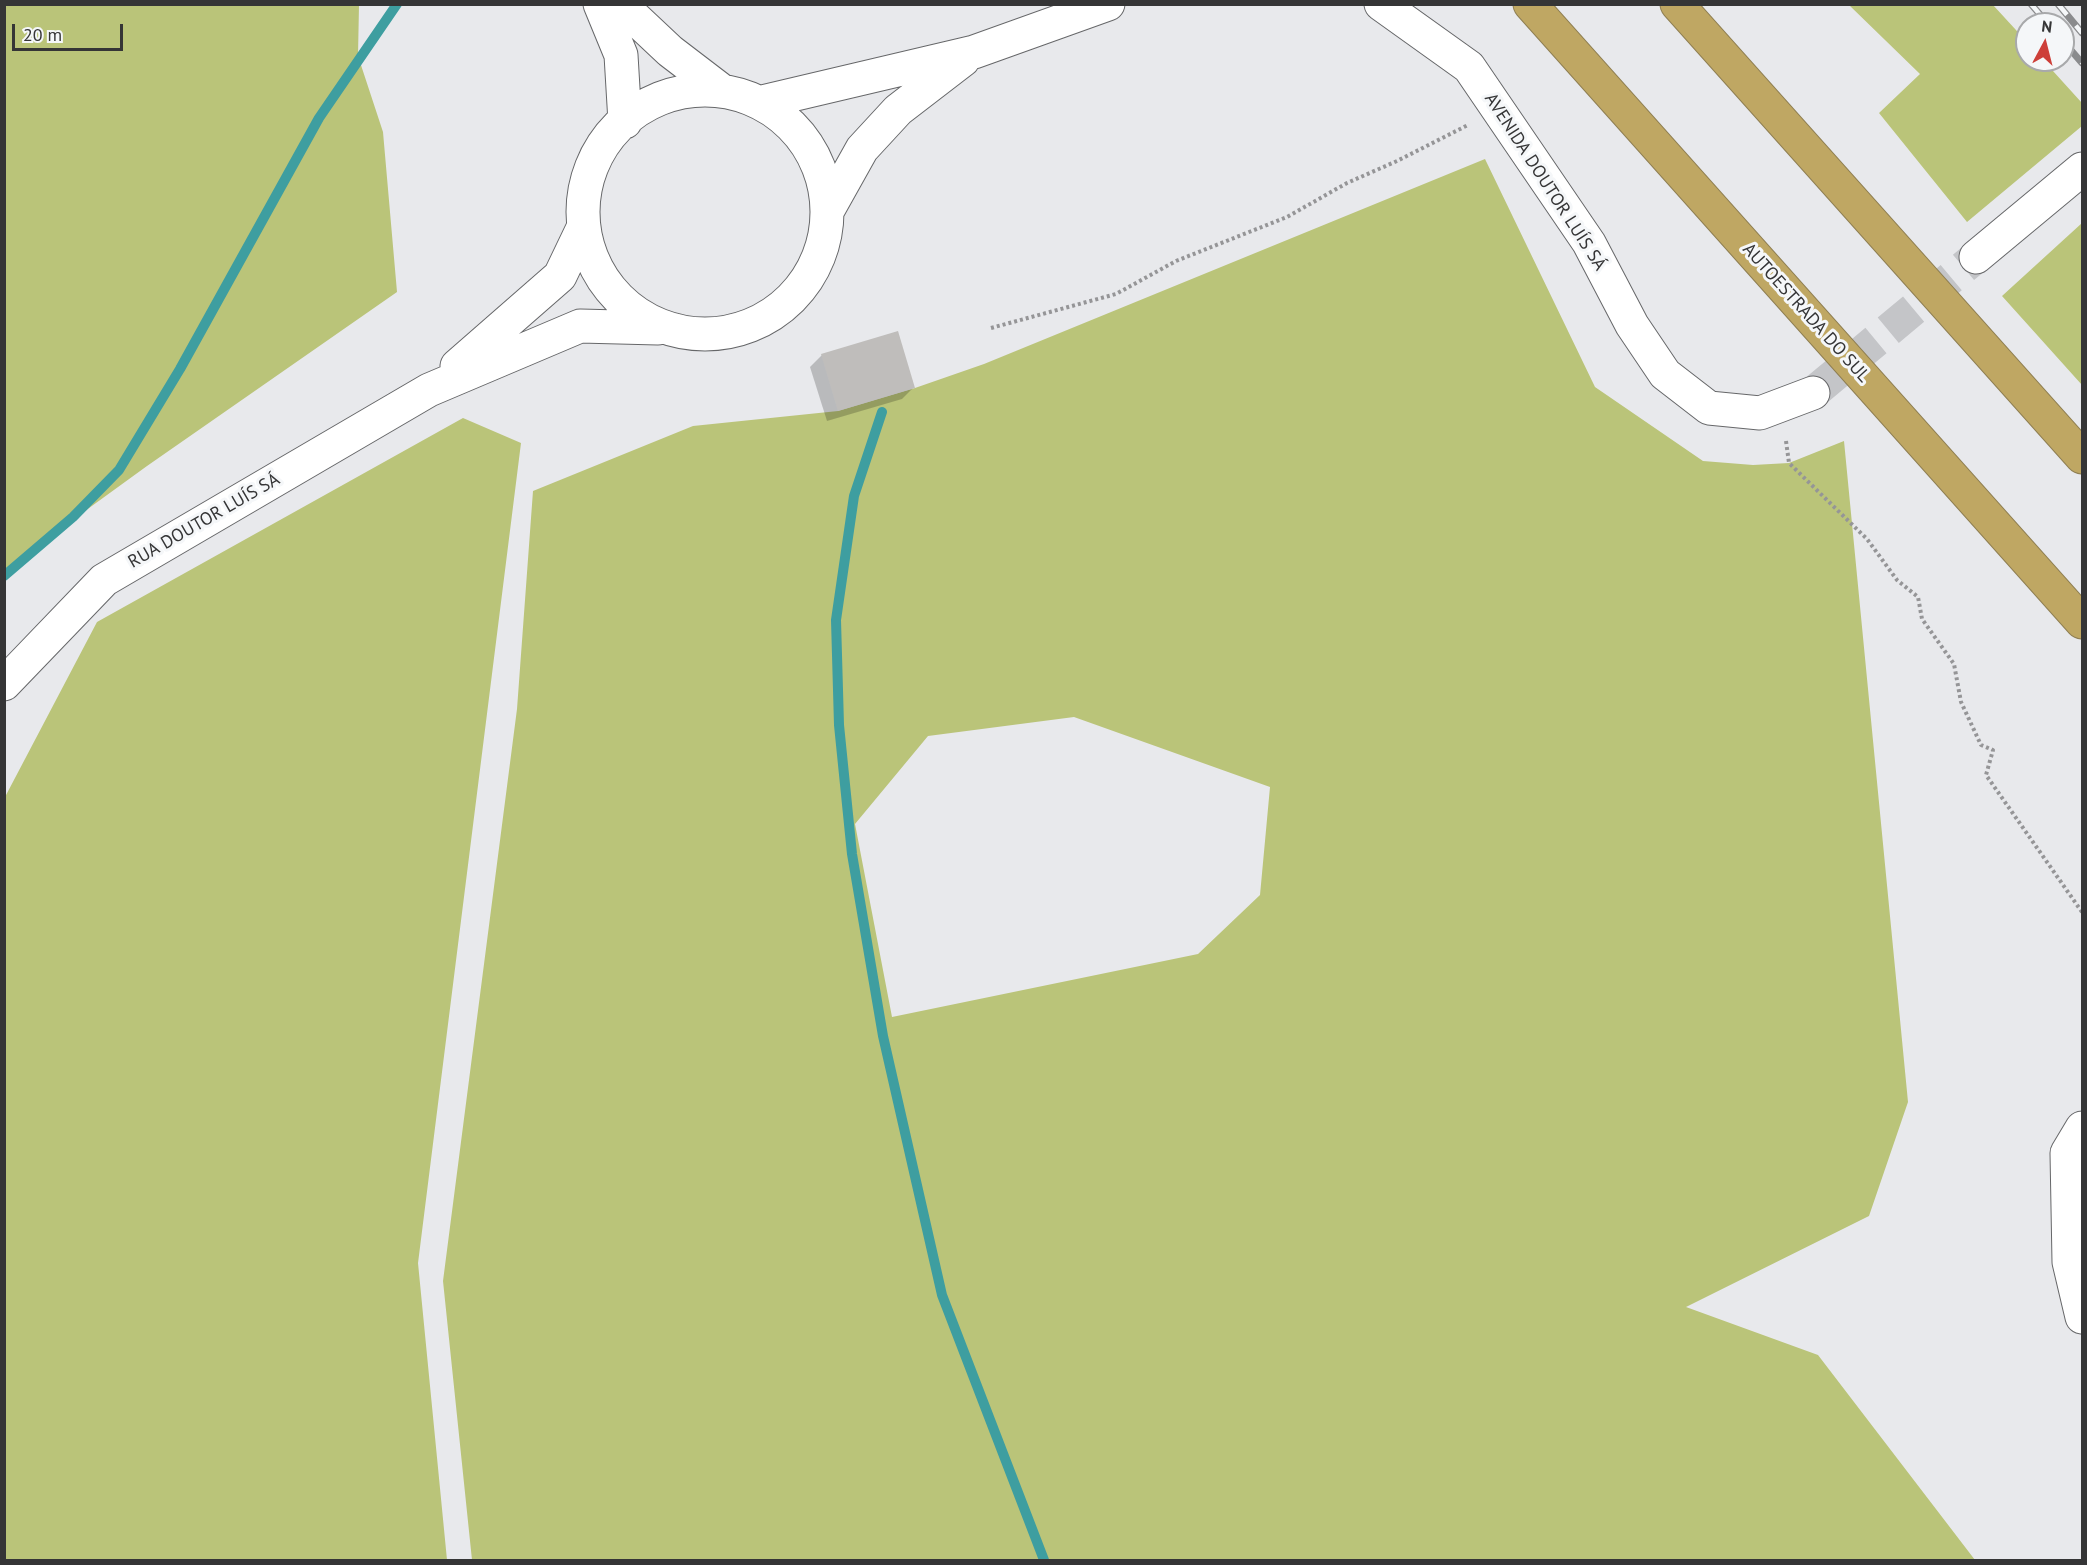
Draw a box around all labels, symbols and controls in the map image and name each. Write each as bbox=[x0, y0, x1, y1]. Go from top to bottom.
scale bar bbox=[15, 12, 126, 50]
north arrow bbox=[2015, 12, 2075, 72]
text: N bbox=[2041, 16, 2053, 37]
text: 20 m bbox=[23, 23, 62, 46]
street label: AVENIDA DOUTOR LUÍS SÁ bbox=[1480, 89, 1610, 275]
street label: AUTOESTRADA DO SUL bbox=[1738, 239, 1874, 387]
street label: RUA DOUTOR LUÍS SÁ bbox=[124, 469, 284, 573]

